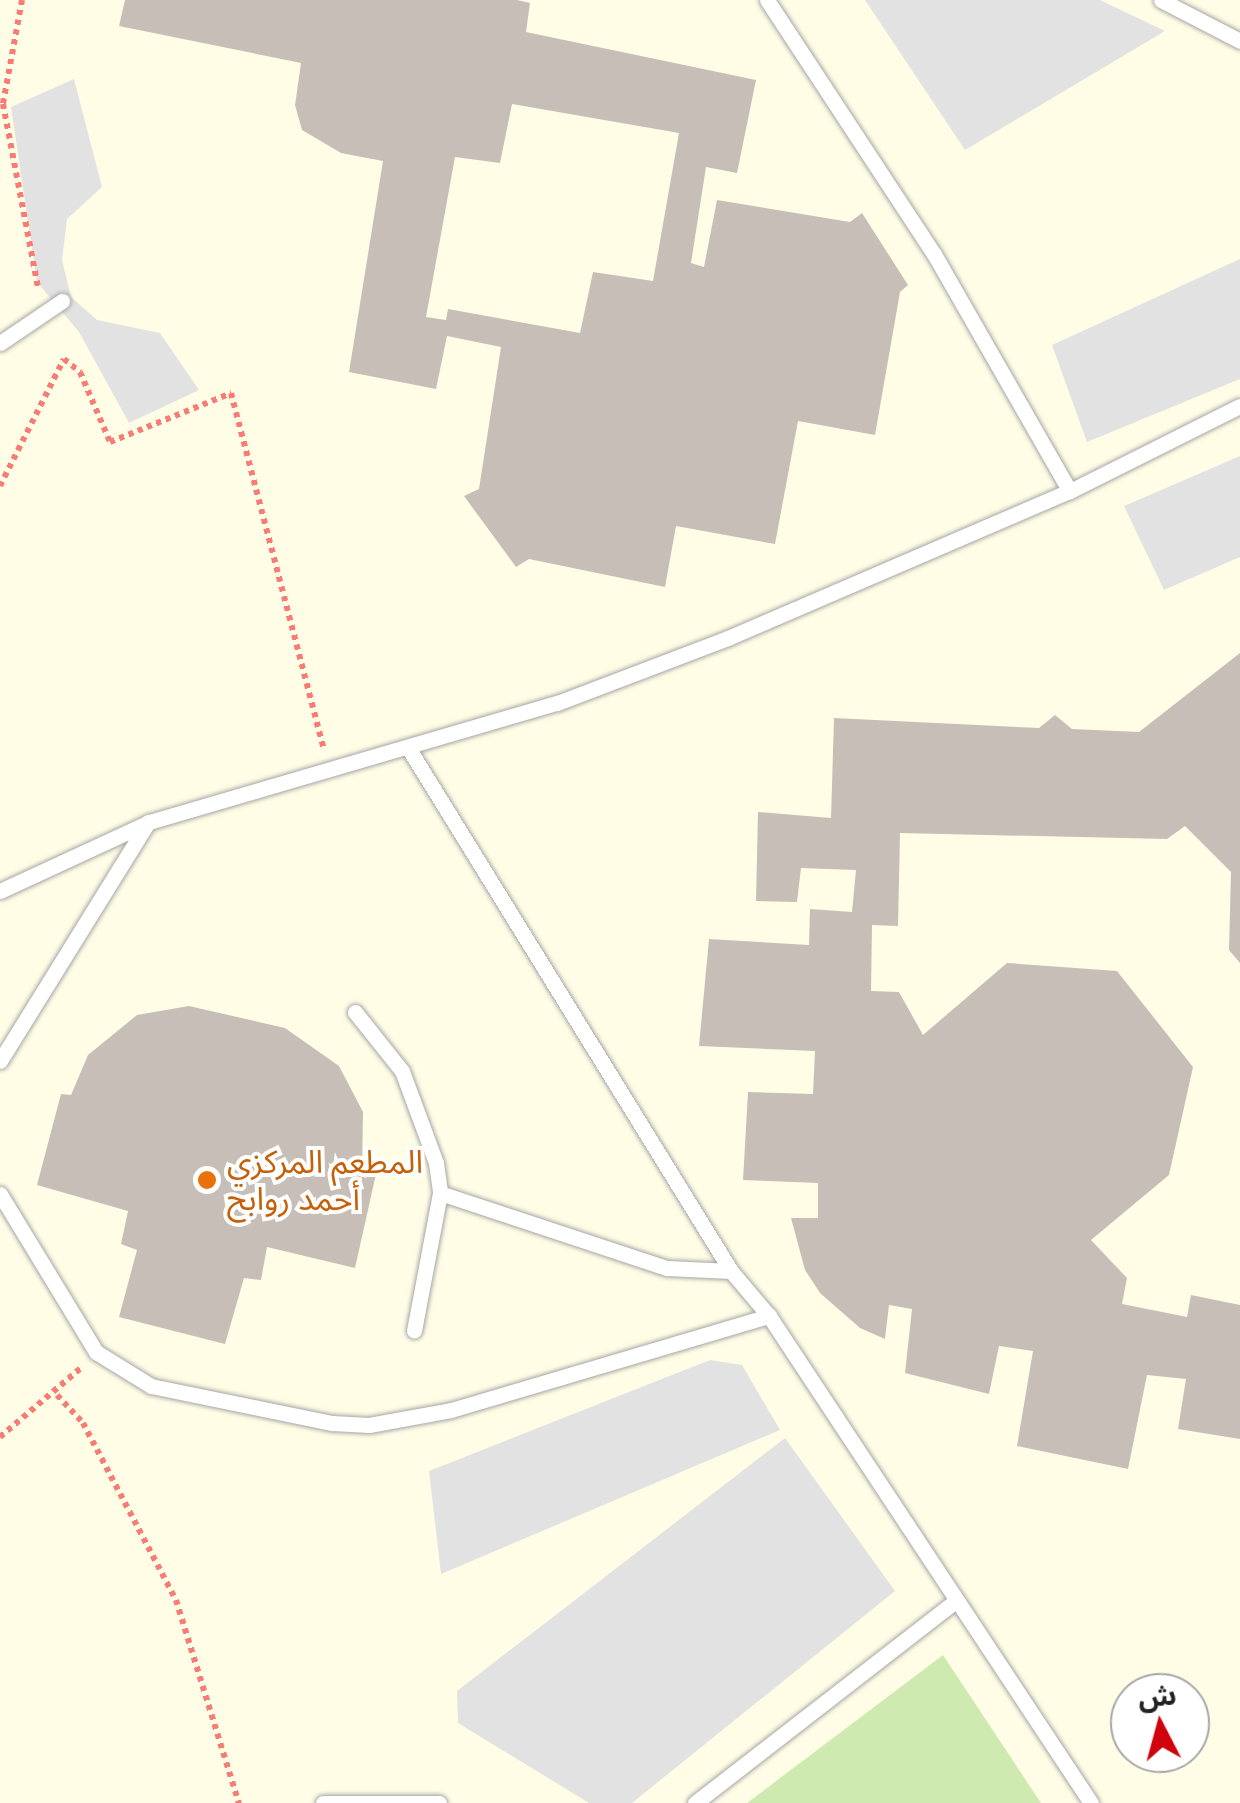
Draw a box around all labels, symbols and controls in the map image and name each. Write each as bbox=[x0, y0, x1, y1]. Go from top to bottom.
place label: المطعم المركزي أحمد روابح bbox=[227, 1143, 423, 1218]
marker: المطعم المركزي أحمد روابح bbox=[196, 1169, 218, 1191]
north arrow bbox=[1110, 1673, 1210, 1773]
text: ش bbox=[1136, 1676, 1178, 1714]

